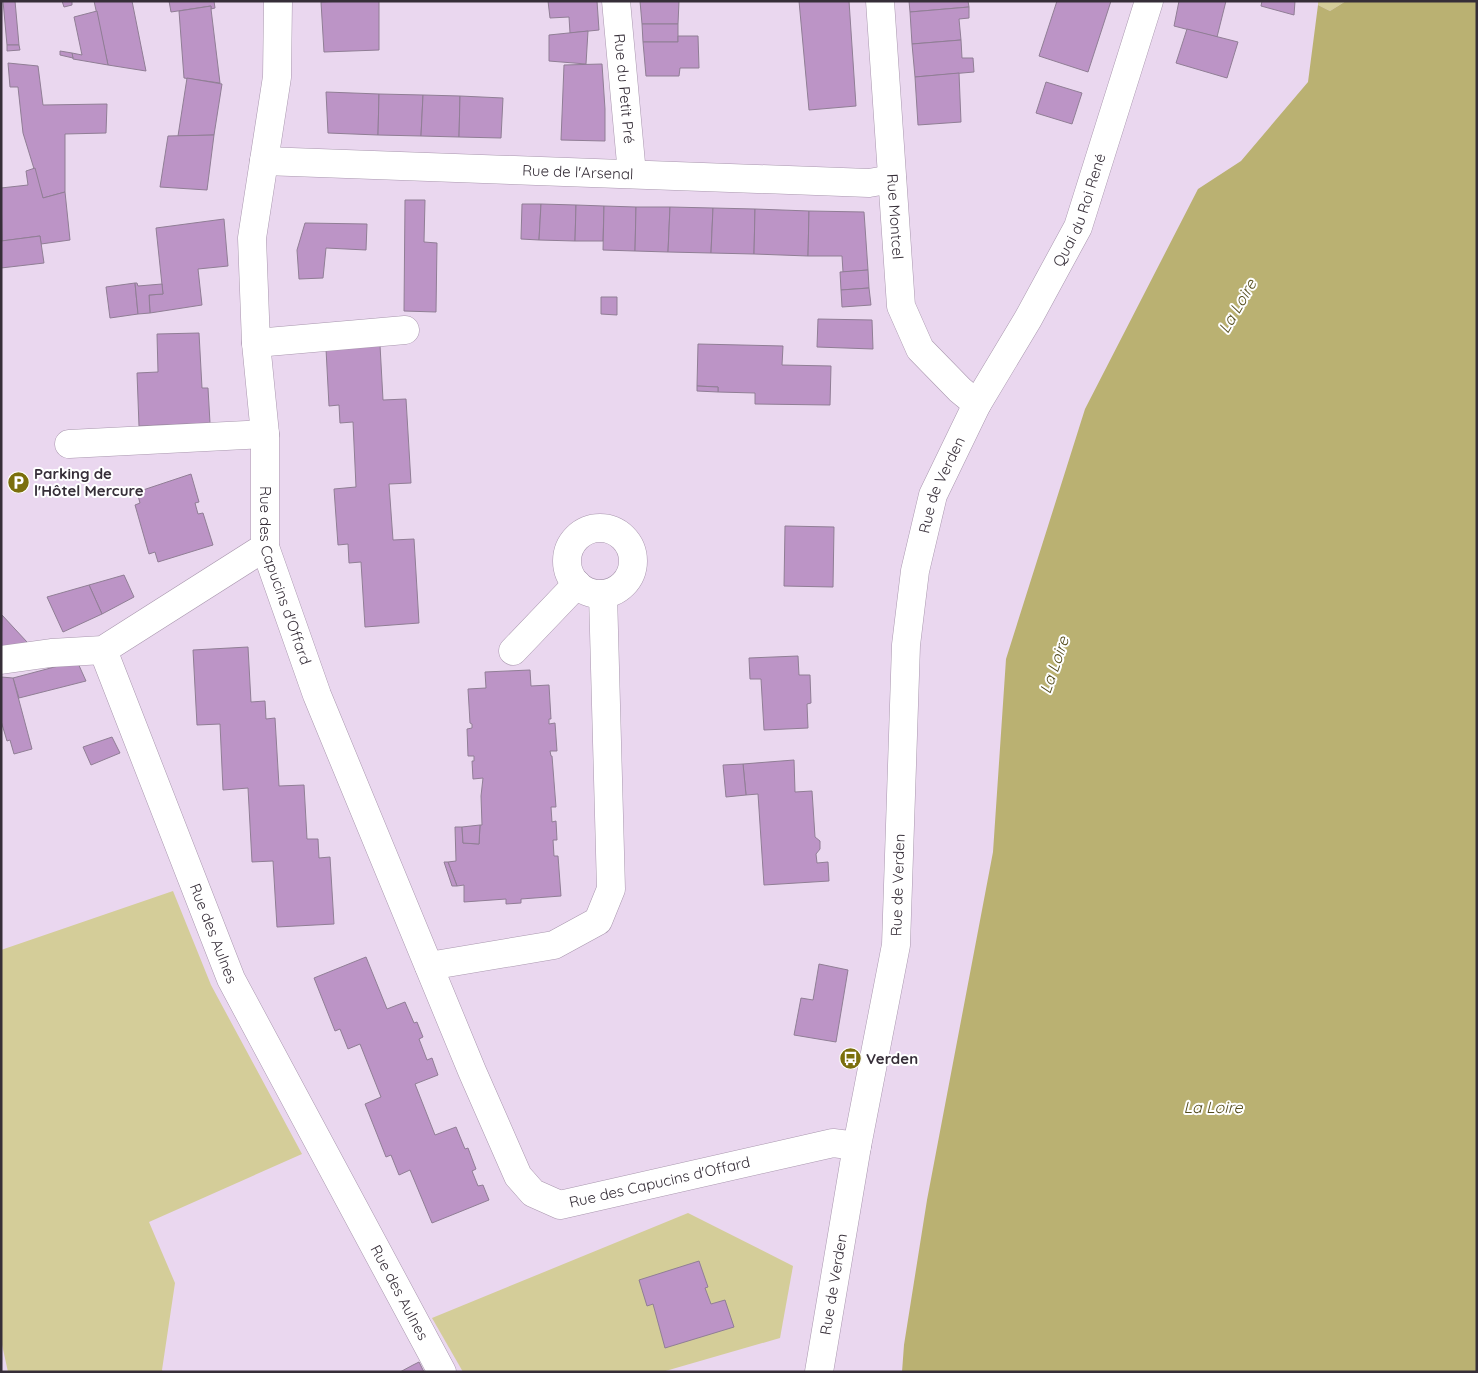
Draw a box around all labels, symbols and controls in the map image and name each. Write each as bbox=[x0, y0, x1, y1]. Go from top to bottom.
street label: Rue du Petit Pré bbox=[610, 33, 639, 145]
street label: Quai du Roi René bbox=[1048, 151, 1110, 270]
street label: Rue de l'Arsenal bbox=[522, 160, 634, 183]
street label: Rue Montcel bbox=[883, 173, 908, 260]
water label: La Loire bbox=[1214, 275, 1261, 337]
street label: Rue de Verden bbox=[914, 433, 969, 535]
place label: Parking de l'Hôtel Mercure bbox=[34, 464, 144, 500]
parking icon: Parking de l'Hôtel Mercure bbox=[6, 471, 30, 495]
street label: Rue des Capucins d'Offard bbox=[256, 486, 316, 667]
water label: La Loire bbox=[1035, 633, 1073, 696]
street label: Rue de Verden bbox=[886, 833, 909, 937]
street label: Rue des Aulnes bbox=[186, 881, 242, 987]
bus stop icon: Verden bbox=[838, 1047, 862, 1071]
place label: Verden bbox=[866, 1049, 918, 1068]
water label: La Loire bbox=[1183, 1097, 1243, 1117]
street label: Rue des Capucins d'Offard bbox=[567, 1152, 752, 1212]
street label: Rue de Verden bbox=[815, 1232, 851, 1336]
street label: Rue des Aulnes bbox=[366, 1241, 433, 1343]

